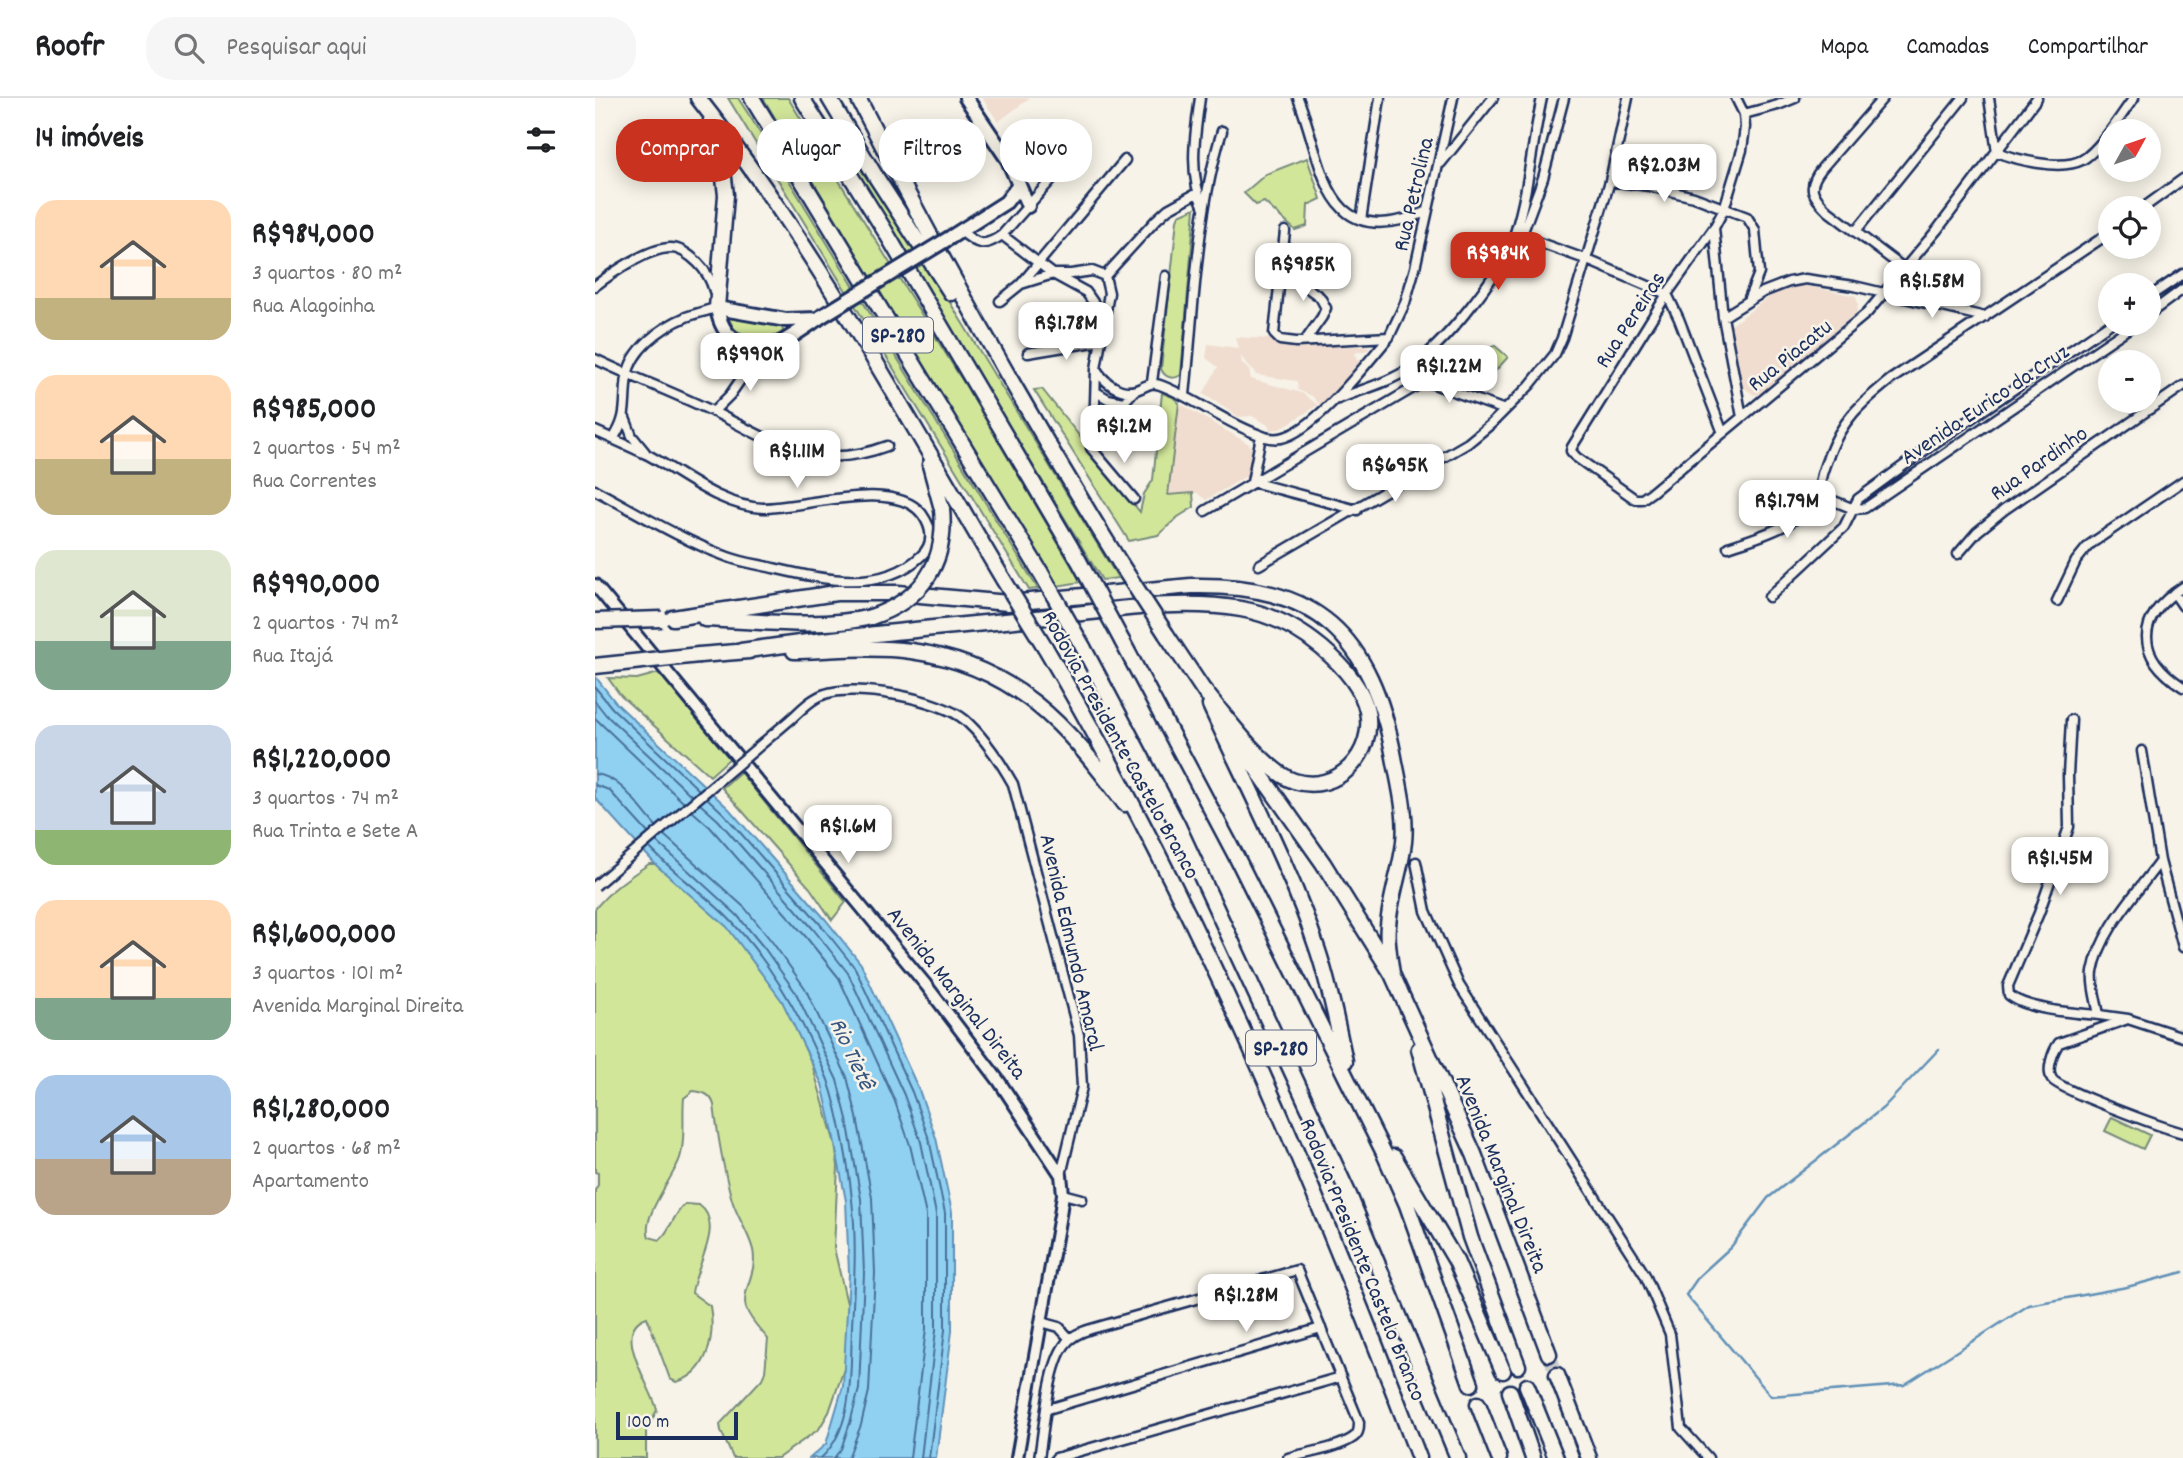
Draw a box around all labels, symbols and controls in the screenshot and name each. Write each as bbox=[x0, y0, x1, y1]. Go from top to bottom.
search box bbox=[146, 17, 636, 80]
text: Roofr bbox=[35, 25, 104, 72]
icon: search bbox=[170, 29, 208, 67]
text: Pesquisar aqui bbox=[226, 30, 367, 67]
text: Mapa bbox=[1821, 31, 1868, 65]
text: Camadas bbox=[1906, 31, 1990, 65]
text: Compartilhar bbox=[2028, 31, 2148, 65]
text: 14 imóveis bbox=[35, 119, 144, 162]
chip: Comprar bbox=[616, 119, 743, 182]
chip: Alugar bbox=[757, 119, 865, 182]
chip: Filtros bbox=[879, 119, 986, 182]
chip: Novo bbox=[1000, 119, 1092, 182]
north arrow bbox=[2098, 119, 2161, 182]
map controls bbox=[2098, 119, 2161, 413]
icon: filters bbox=[522, 121, 560, 159]
street label: Rua Petrolina bbox=[1386, 133, 1445, 255]
pin: R$2.03M bbox=[1599, 144, 1729, 204]
text: R$2.03M bbox=[1628, 150, 1700, 183]
button: locate bbox=[2098, 196, 2161, 259]
text: R$984,000 bbox=[252, 215, 375, 258]
icon: home bbox=[91, 228, 175, 312]
pin: R$984K bbox=[1441, 232, 1555, 292]
text: R$984K bbox=[1467, 238, 1529, 271]
pin: R$985K bbox=[1246, 244, 1360, 303]
text: R$985K bbox=[1271, 249, 1335, 282]
text: 3 quartos · 80 m² bbox=[252, 258, 402, 291]
pin: R$1.58M bbox=[1867, 260, 1997, 320]
street label: Rua Pereiras bbox=[1588, 266, 1676, 376]
text: R$1.58M bbox=[1899, 266, 1965, 299]
button: + bbox=[2098, 273, 2161, 336]
text: Rua Alagoinha bbox=[252, 291, 374, 324]
pin: R$1.78M bbox=[1001, 302, 1131, 362]
text: R$1.78M bbox=[1034, 308, 1098, 341]
street label: Rua Piacatu bbox=[1742, 312, 1841, 401]
road number: SP-280 bbox=[863, 317, 933, 352]
pin: R$990K bbox=[693, 334, 807, 393]
street label: Avenida Eurico da Cruz bbox=[1895, 337, 2077, 475]
text: R$990K bbox=[716, 339, 784, 372]
pin: R$1.22M bbox=[1384, 345, 1514, 405]
button: − bbox=[2098, 350, 2161, 413]
text: R$1.22M bbox=[1416, 351, 1482, 384]
text: R$985,000 bbox=[252, 390, 376, 433]
icon: home bbox=[91, 403, 175, 487]
pin: R$1.2M bbox=[1067, 406, 1181, 465]
text: R$1.2M bbox=[1096, 411, 1152, 444]
street label: Rua Pardinho bbox=[1984, 419, 2096, 511]
pin: R$1.11M bbox=[732, 430, 862, 490]
text: 2 quartos · 54 m² bbox=[252, 433, 401, 466]
text: R$1.11M bbox=[769, 436, 825, 469]
pin: R$695K bbox=[1338, 444, 1452, 504]
text: R$695K bbox=[1362, 450, 1428, 483]
text: Rua Correntes bbox=[252, 466, 377, 499]
pin: R$1.79M bbox=[1722, 480, 1852, 540]
text: R$1.79M bbox=[1755, 486, 1819, 519]
text: R$990,000 bbox=[252, 565, 380, 608]
icon: home bbox=[91, 578, 175, 662]
street label: Rodovia Presidente Castelo Branco bbox=[1031, 605, 1207, 886]
text: 2 quartos · 74 m² bbox=[252, 608, 399, 641]
text: Rua Itajá bbox=[252, 641, 333, 674]
text: R$1,220,000 bbox=[252, 740, 391, 783]
icon: home bbox=[91, 753, 175, 837]
text: 3 quartos · 74 m² bbox=[252, 783, 399, 816]
pin: R$1.6M bbox=[791, 806, 905, 865]
text: R$1.6M bbox=[820, 811, 876, 844]
text: Rua Trinta e Sete A bbox=[252, 816, 418, 849]
street label: Avenida Edmundo Amaral bbox=[1029, 831, 1111, 1055]
pin: R$1.45M bbox=[1995, 838, 2125, 897]
text: R$1.45M bbox=[2027, 843, 2093, 876]
street label: Avenida Marginal Direita bbox=[877, 901, 1034, 1089]
text: R$1,600,000 bbox=[252, 915, 396, 958]
icon: home bbox=[91, 928, 175, 1012]
text: 3 quartos · 101 m² bbox=[252, 958, 403, 991]
text: Avenida Marginal Direita bbox=[252, 991, 463, 1024]
water label: Rio Tietê bbox=[819, 1013, 882, 1097]
road number: SP-280 bbox=[1246, 1030, 1316, 1066]
street label: Avenida Marginal Direita bbox=[1445, 1070, 1555, 1280]
text: R$1,280,000 bbox=[252, 1090, 390, 1133]
icon: home bbox=[91, 1103, 175, 1187]
street label: Rodovia Presidente Castelo Branco bbox=[1289, 1114, 1433, 1407]
text: 2 quartos · 68 m² bbox=[252, 1133, 401, 1166]
text: Apartamento bbox=[252, 1166, 369, 1199]
pin: R$1.28M bbox=[1181, 1274, 1311, 1334]
text: R$1.28M bbox=[1214, 1280, 1278, 1313]
scale bar bbox=[616, 1409, 739, 1441]
text: 100 m bbox=[627, 1410, 669, 1437]

